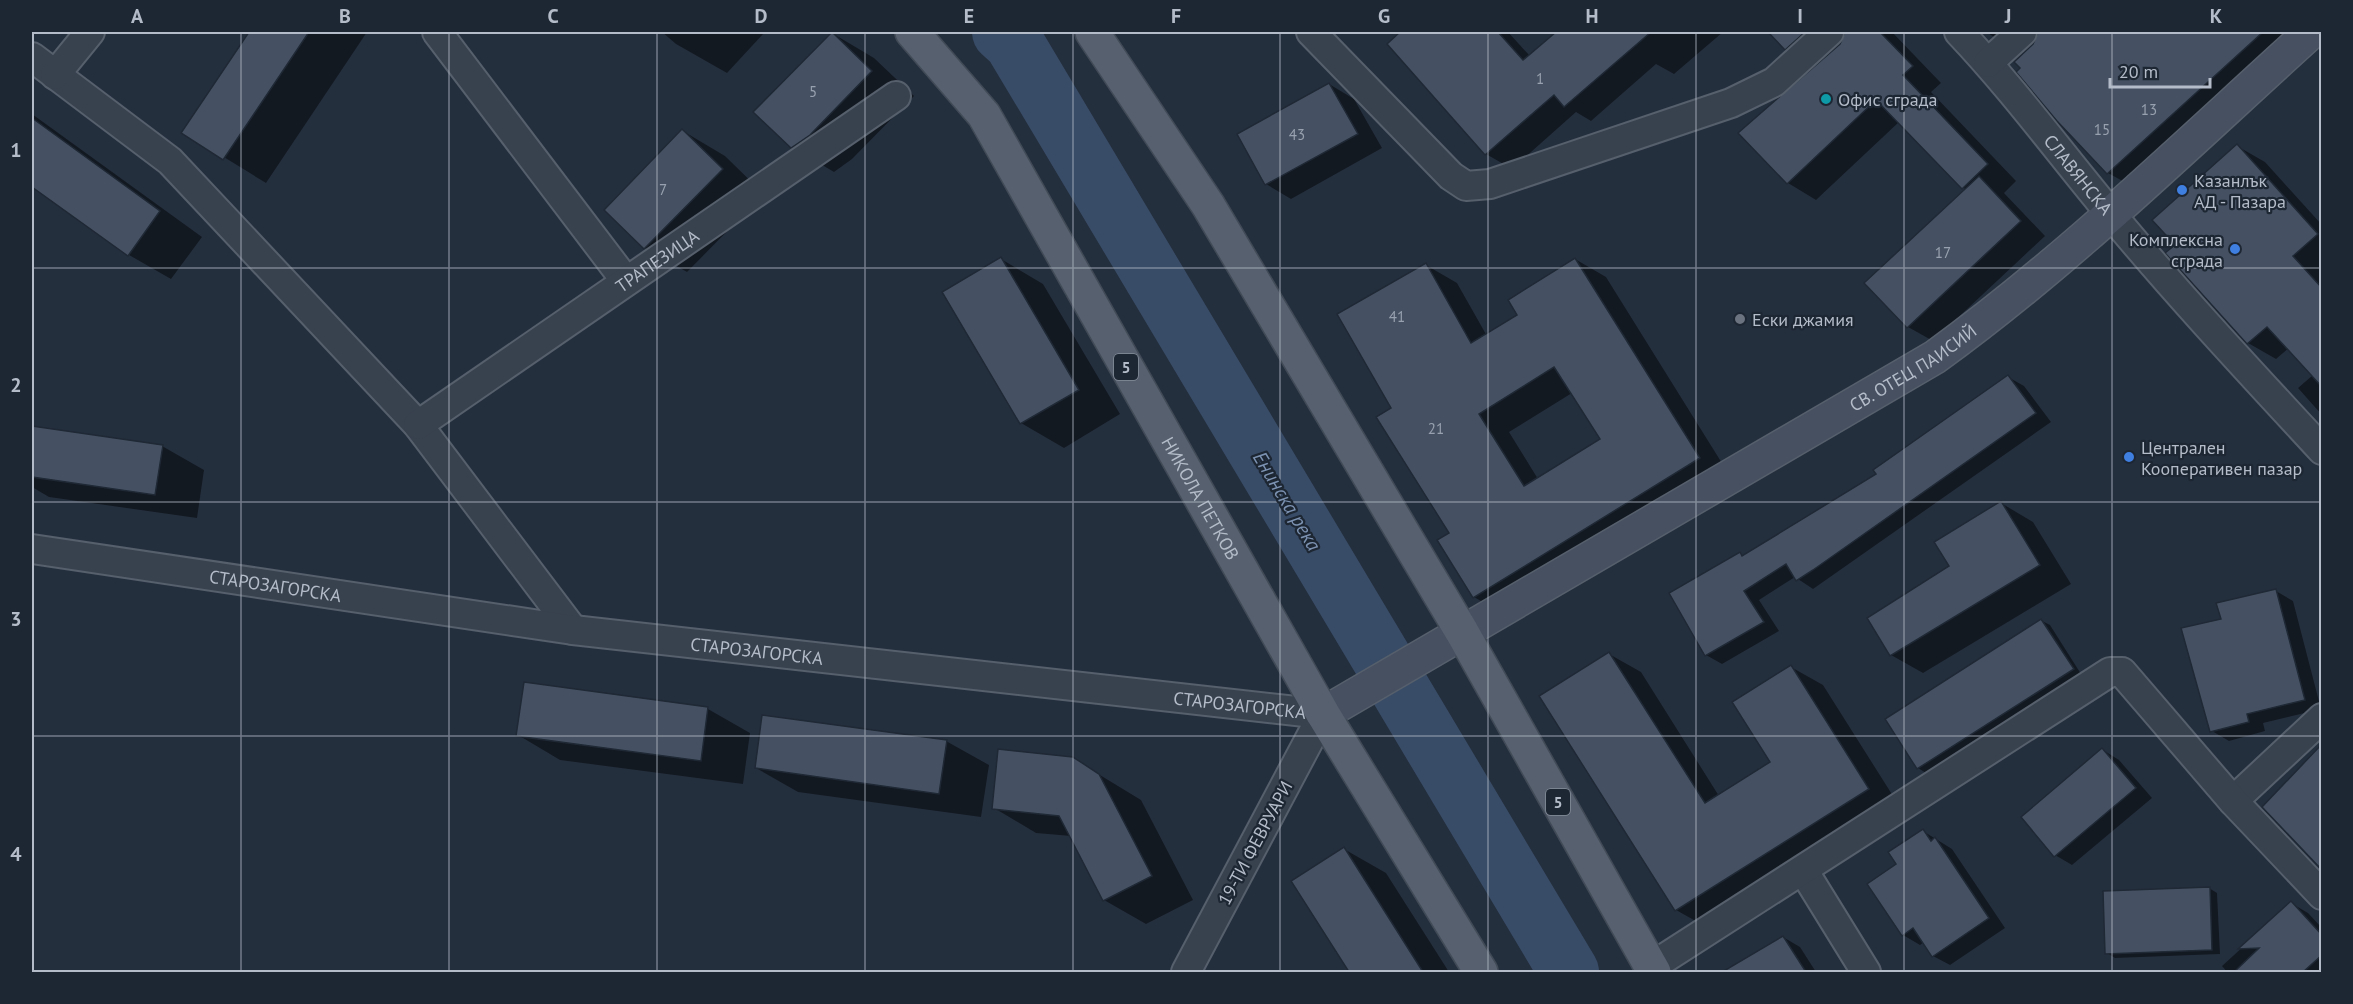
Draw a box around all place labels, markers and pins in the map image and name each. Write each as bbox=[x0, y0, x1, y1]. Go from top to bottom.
place label: Офис сграда bbox=[1838, 88, 1937, 111]
marker: Офис сграда bbox=[1819, 92, 1833, 106]
place label: Казанлък АД - Пазара bbox=[2194, 169, 2286, 213]
marker: Казанлък АД - Пазара bbox=[2175, 183, 2189, 197]
place label: Комплексна сграда bbox=[2129, 228, 2223, 272]
marker: Комплексна сграда bbox=[2228, 242, 2242, 256]
place label: Ески джамия bbox=[1752, 308, 1854, 331]
marker: Ески джамия bbox=[1733, 312, 1747, 326]
place label: Централен Кооперативен пазар bbox=[2141, 436, 2302, 480]
marker: Централен Кооперативен пазар bbox=[2122, 450, 2136, 464]

